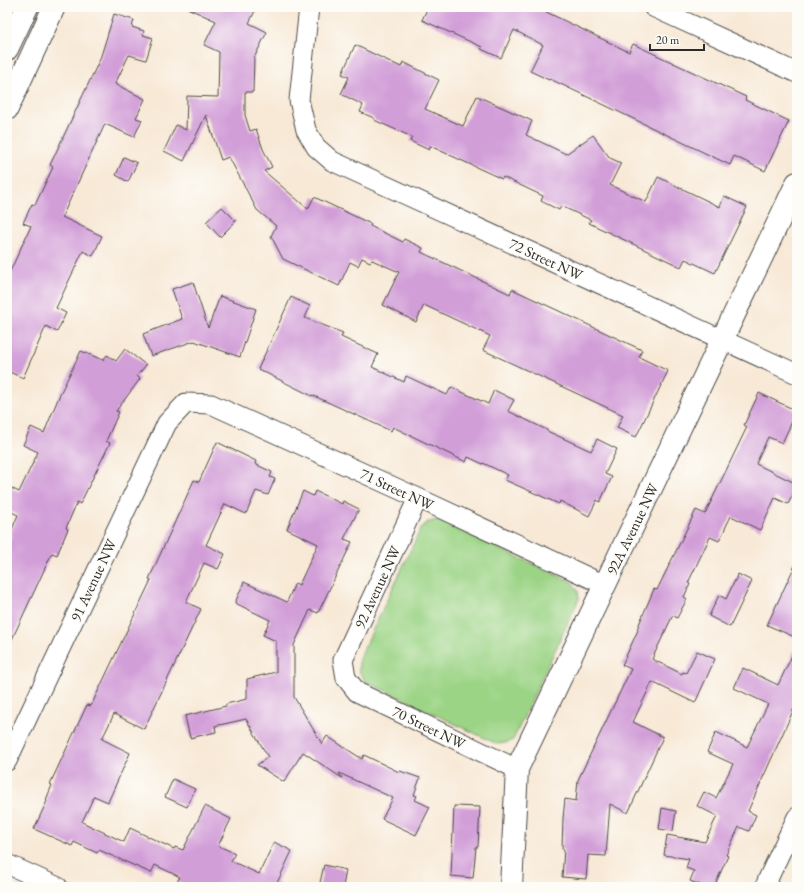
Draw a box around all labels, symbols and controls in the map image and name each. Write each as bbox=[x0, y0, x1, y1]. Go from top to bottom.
scale bar bbox=[650, 26, 704, 52]
text: 20 m bbox=[656, 32, 680, 48]
street label: 72 Street NW bbox=[506, 234, 586, 284]
street label: 71 Street NW bbox=[357, 464, 437, 514]
street label: 92A Avenue NW bbox=[602, 480, 662, 578]
street label: 91 Avenue NW bbox=[66, 535, 121, 624]
street label: 92 Avenue NW bbox=[350, 542, 405, 631]
street label: 70 Street NW bbox=[389, 701, 469, 753]

